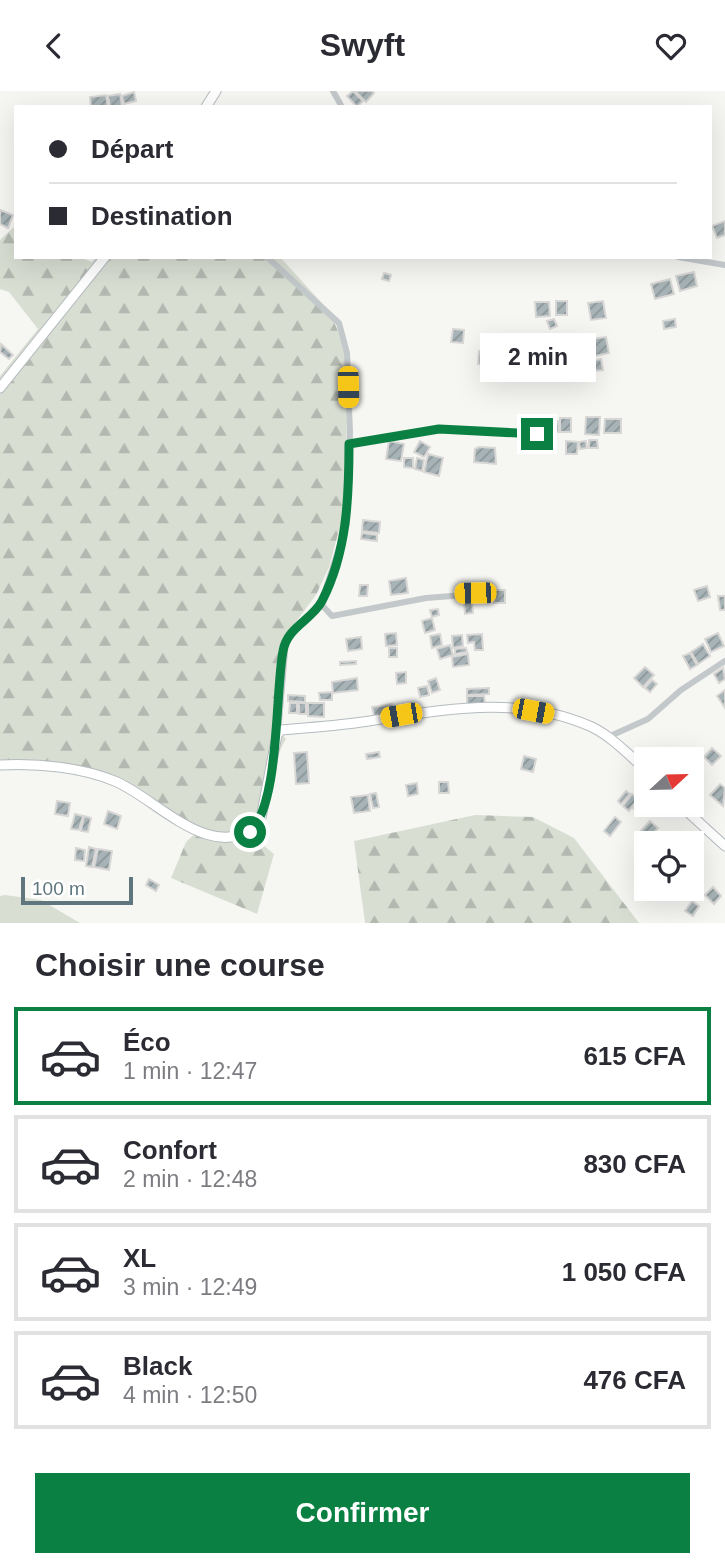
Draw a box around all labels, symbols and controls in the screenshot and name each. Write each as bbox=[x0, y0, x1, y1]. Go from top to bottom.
icon: back bbox=[35, 27, 73, 65]
text: Swyft bbox=[320, 27, 405, 63]
icon: heart bbox=[652, 27, 690, 65]
text: Départ bbox=[91, 134, 173, 164]
text: Destination bbox=[91, 201, 233, 231]
callout: 2 min bbox=[479, 333, 595, 381]
text: 2 min bbox=[508, 344, 568, 370]
car bbox=[338, 366, 359, 408]
route end bbox=[521, 418, 553, 450]
car bbox=[454, 582, 497, 604]
car bbox=[511, 697, 556, 725]
car bbox=[379, 701, 424, 729]
north arrow bbox=[634, 747, 704, 817]
map controls bbox=[634, 747, 704, 901]
route start bbox=[234, 816, 266, 848]
button: locate bbox=[634, 831, 704, 901]
scale bar bbox=[21, 874, 133, 906]
text: 100 m bbox=[32, 878, 85, 899]
text: Choisir une course bbox=[35, 947, 325, 983]
icon: car bbox=[39, 1025, 102, 1088]
text: Éco bbox=[123, 1027, 171, 1057]
text: 615 CFA bbox=[583, 1041, 686, 1071]
text: 1 min · 12:47 bbox=[123, 1058, 257, 1084]
icon: car bbox=[39, 1133, 102, 1196]
text: Confort bbox=[123, 1135, 217, 1165]
text: 830 CFA bbox=[583, 1149, 686, 1179]
text: 2 min · 12:48 bbox=[123, 1166, 257, 1192]
icon: car bbox=[39, 1241, 102, 1304]
text: XL bbox=[123, 1243, 156, 1273]
text: 1 050 CFA bbox=[562, 1257, 686, 1287]
text: 3 min · 12:49 bbox=[123, 1274, 257, 1300]
icon: car bbox=[39, 1349, 102, 1412]
text: Black bbox=[123, 1351, 192, 1381]
text: 476 CFA bbox=[583, 1365, 686, 1395]
text: 4 min · 12:50 bbox=[123, 1382, 257, 1408]
button: Confirmer bbox=[35, 1473, 690, 1553]

